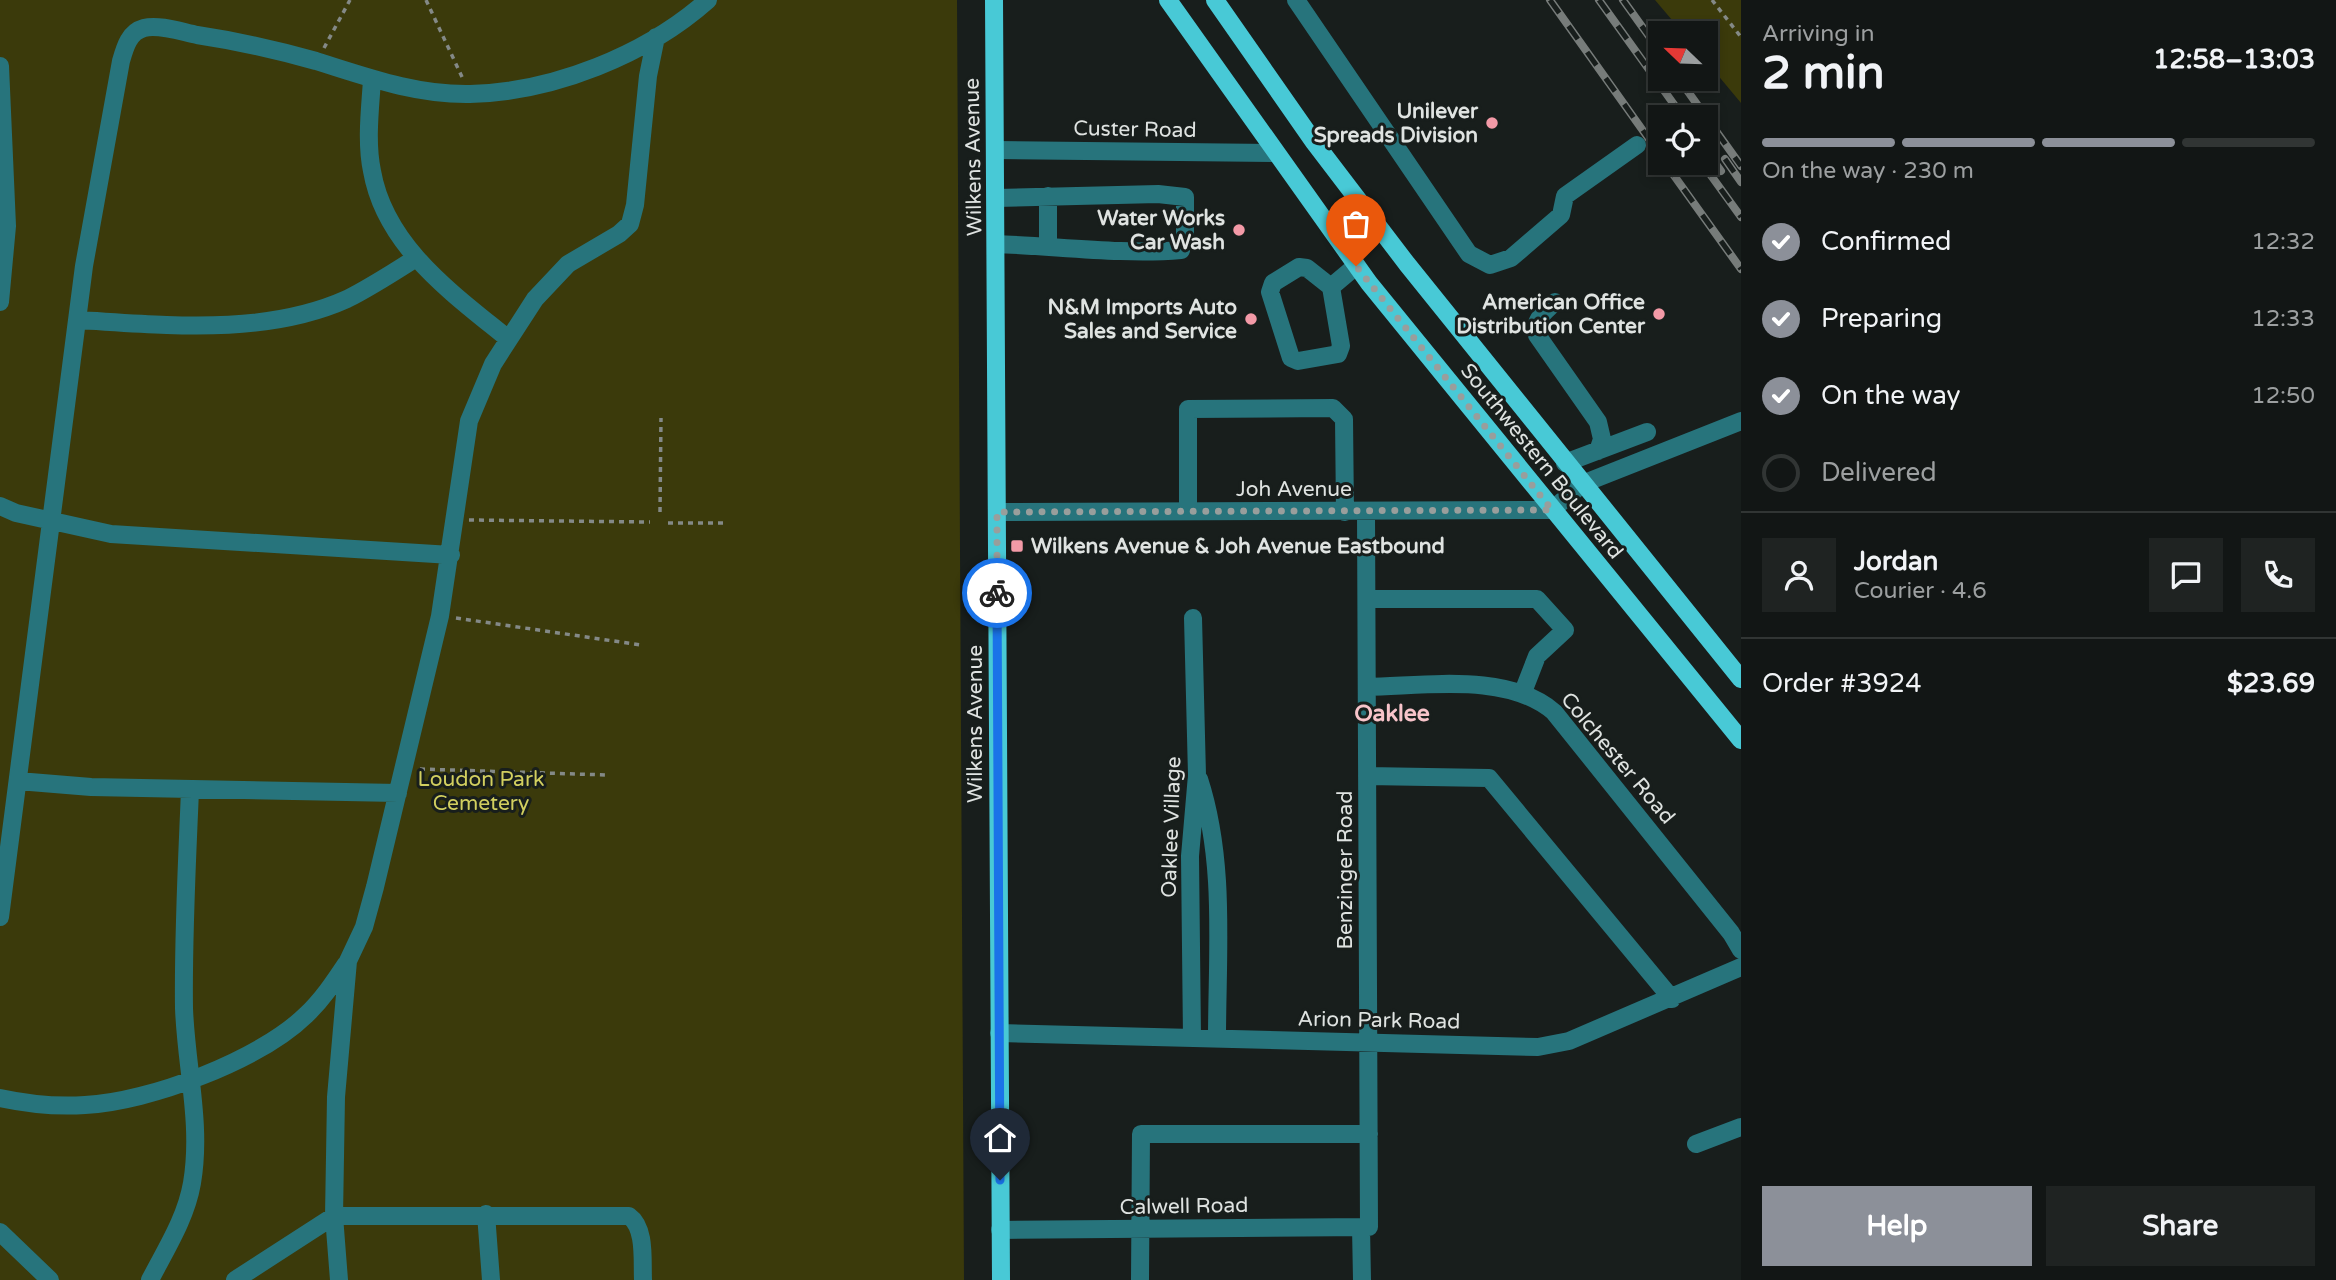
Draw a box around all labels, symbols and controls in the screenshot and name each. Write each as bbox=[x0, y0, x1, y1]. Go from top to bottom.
text: Arriving in bbox=[1762, 20, 1875, 48]
north arrow bbox=[1648, 21, 1718, 91]
map controls bbox=[1648, 21, 1718, 175]
text: 12:58–13:03 bbox=[2153, 44, 2315, 75]
text: 2 min bbox=[1762, 46, 1885, 101]
street label: Wilkens Avenue bbox=[960, 78, 987, 236]
place label: Unilever Spreads Division bbox=[1314, 99, 1479, 148]
button: locate bbox=[1648, 105, 1718, 175]
marker: Unilever Spreads Division bbox=[1484, 115, 1500, 131]
street label: Custer Road bbox=[1073, 116, 1197, 143]
text: On the way · 230 m bbox=[1762, 157, 1974, 185]
pin bbox=[1326, 194, 1386, 266]
icon: bag bbox=[1337, 205, 1375, 243]
place label: Water Works Car Wash bbox=[1097, 206, 1225, 255]
marker: Water Works Car Wash bbox=[1231, 222, 1247, 238]
icon: check bbox=[1762, 223, 1800, 261]
text: Confirmed bbox=[1821, 226, 1951, 257]
text: 12:32 bbox=[2251, 228, 2315, 256]
place label: American Office Distribution Center bbox=[1456, 290, 1646, 339]
place label: N&M Imports Auto Sales and Service bbox=[1048, 295, 1237, 344]
icon: check bbox=[1762, 300, 1800, 338]
text: Preparing bbox=[1821, 303, 1942, 334]
text: 12:33 bbox=[2251, 305, 2315, 333]
marker: American Office Distribution Center bbox=[1651, 306, 1667, 322]
marker: N&M Imports Auto Sales and Service bbox=[1243, 311, 1259, 327]
street label: Southwestern Boulevard bbox=[1455, 359, 1628, 564]
icon: check bbox=[1762, 377, 1800, 415]
text: On the way bbox=[1821, 380, 1961, 411]
text: 12:50 bbox=[2251, 382, 2315, 410]
text: Delivered bbox=[1821, 457, 1937, 488]
street label: Joh Avenue bbox=[1236, 477, 1352, 502]
place label: Wilkens Avenue & Joh Avenue Eastbound bbox=[1031, 534, 1445, 559]
marker: Wilkens Avenue & Joh Avenue Eastbound bbox=[1009, 538, 1025, 554]
button: person bbox=[1762, 538, 1836, 612]
button: chat bbox=[2149, 538, 2223, 612]
button: phone bbox=[2241, 538, 2315, 612]
text: Jordan bbox=[1854, 546, 1938, 577]
courier bbox=[962, 558, 1032, 628]
icon: bike bbox=[978, 574, 1016, 612]
text: Courier · 4.6 bbox=[1854, 577, 1987, 605]
street label: Wilkens Avenue bbox=[963, 645, 988, 803]
text: Order #3924 bbox=[1762, 668, 1922, 699]
text: $23.69 bbox=[2227, 668, 2315, 699]
street label: Colchester Road bbox=[1555, 687, 1680, 829]
district label: Oaklee bbox=[1354, 700, 1430, 728]
street label: Oaklee Village bbox=[1157, 756, 1186, 898]
park label: Loudon Park Cemetery bbox=[418, 767, 544, 816]
street label: Benzinger Road bbox=[1333, 790, 1358, 950]
street label: Arion Park Road bbox=[1297, 1007, 1461, 1034]
pin bbox=[970, 1108, 1030, 1180]
icon: home bbox=[981, 1119, 1019, 1157]
button: Help bbox=[1762, 1186, 2032, 1266]
button: Share bbox=[2046, 1186, 2315, 1266]
street label: Calwell Road bbox=[1119, 1193, 1249, 1220]

